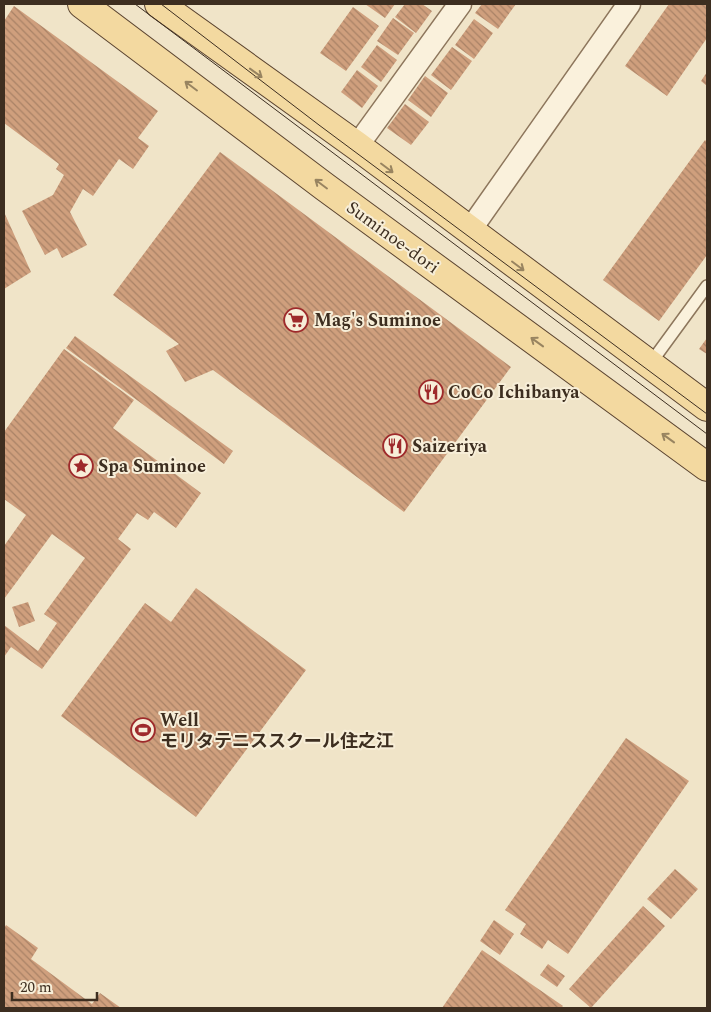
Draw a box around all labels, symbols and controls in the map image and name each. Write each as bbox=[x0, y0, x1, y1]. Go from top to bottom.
one-way arrow bbox=[249, 68, 263, 78]
one-way arrow bbox=[185, 81, 198, 92]
one-way arrow bbox=[380, 163, 393, 174]
one-way arrow bbox=[314, 179, 328, 189]
street label: Suminoe-dori bbox=[341, 194, 445, 280]
one-way arrow bbox=[511, 260, 524, 271]
supermarket icon: Mag's Suminoe bbox=[283, 307, 309, 333]
place label: Mag's Suminoe bbox=[314, 307, 441, 334]
one-way arrow bbox=[530, 337, 544, 347]
restaurant icon: CoCo Ichibanya bbox=[418, 379, 444, 405]
place label: CoCo Ichibanya bbox=[448, 379, 580, 406]
restaurant icon: Saizeriya bbox=[382, 433, 408, 459]
place label: Saizeriya bbox=[412, 433, 488, 460]
one-way arrow bbox=[661, 433, 675, 443]
place icon: Spa Suminoe bbox=[68, 453, 94, 479]
place label: Spa Suminoe bbox=[98, 453, 206, 480]
place label: Well モリタテニススクール住之江 bbox=[160, 707, 394, 755]
sports icon: Well モリタテニススクール住之江 bbox=[130, 717, 156, 743]
scale bar bbox=[12, 970, 98, 1002]
text: 20 m bbox=[20, 976, 52, 999]

